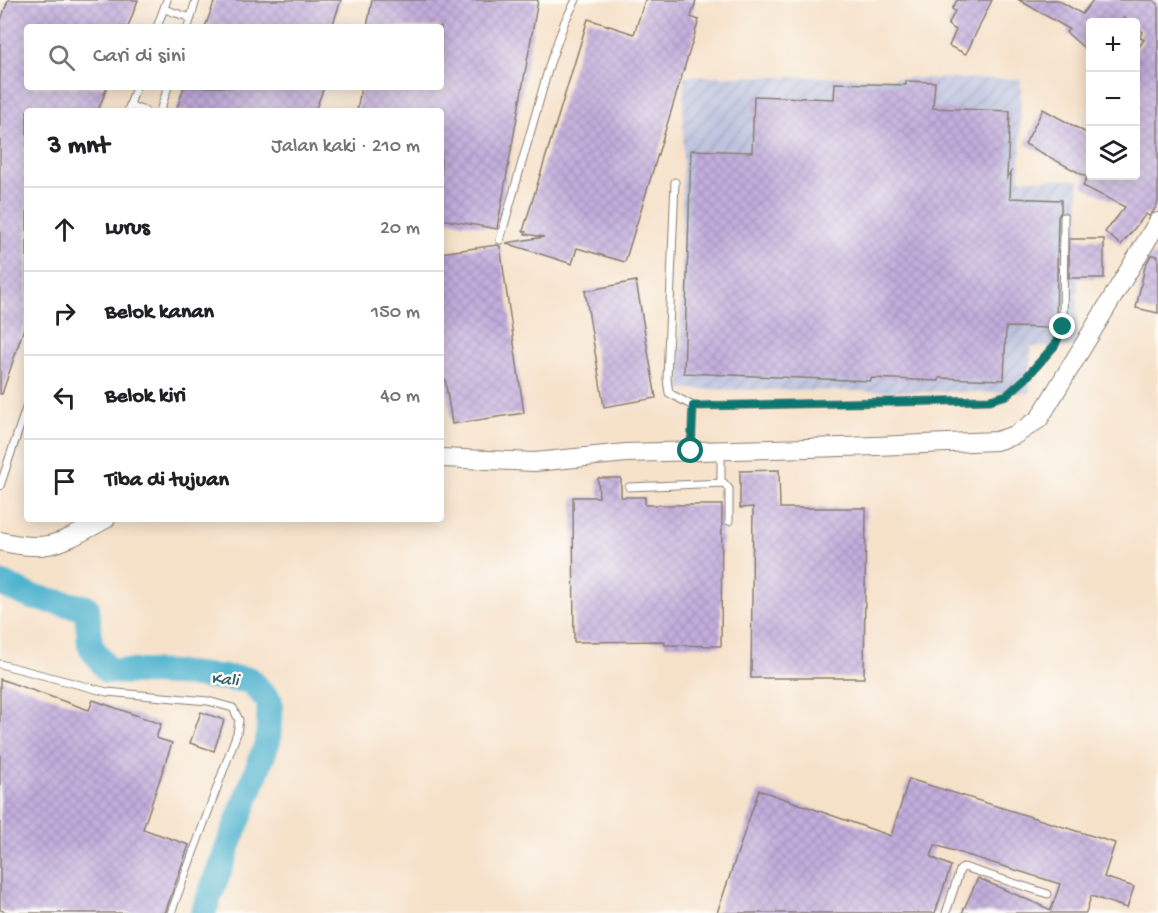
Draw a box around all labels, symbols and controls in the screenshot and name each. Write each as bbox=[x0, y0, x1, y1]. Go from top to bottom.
map controls bbox=[1086, 18, 1140, 180]
button: + bbox=[1086, 18, 1140, 72]
search box bbox=[24, 24, 444, 90]
icon: search bbox=[45, 41, 78, 74]
text: Cari di sini bbox=[93, 44, 186, 70]
button: − bbox=[1086, 72, 1140, 126]
button: layers bbox=[1086, 126, 1140, 180]
text: 3 mnt bbox=[48, 132, 109, 163]
text: Jalan kaki · 210 m bbox=[271, 136, 420, 159]
icon: ahead bbox=[48, 213, 81, 246]
text: Lurus bbox=[105, 216, 150, 242]
text: 20 m bbox=[380, 218, 420, 241]
icon: right bbox=[48, 297, 81, 330]
text: Belok kanan bbox=[105, 300, 214, 326]
text: 150 m bbox=[371, 302, 420, 325]
route end bbox=[1049, 313, 1075, 339]
icon: left bbox=[48, 381, 81, 414]
text: Belok kiri bbox=[105, 384, 186, 410]
text: 40 m bbox=[380, 386, 420, 409]
route start bbox=[677, 437, 703, 463]
icon: arrive bbox=[48, 465, 81, 498]
text: Tiba di tujuan bbox=[105, 468, 229, 494]
water label: Kali bbox=[210, 669, 241, 692]

